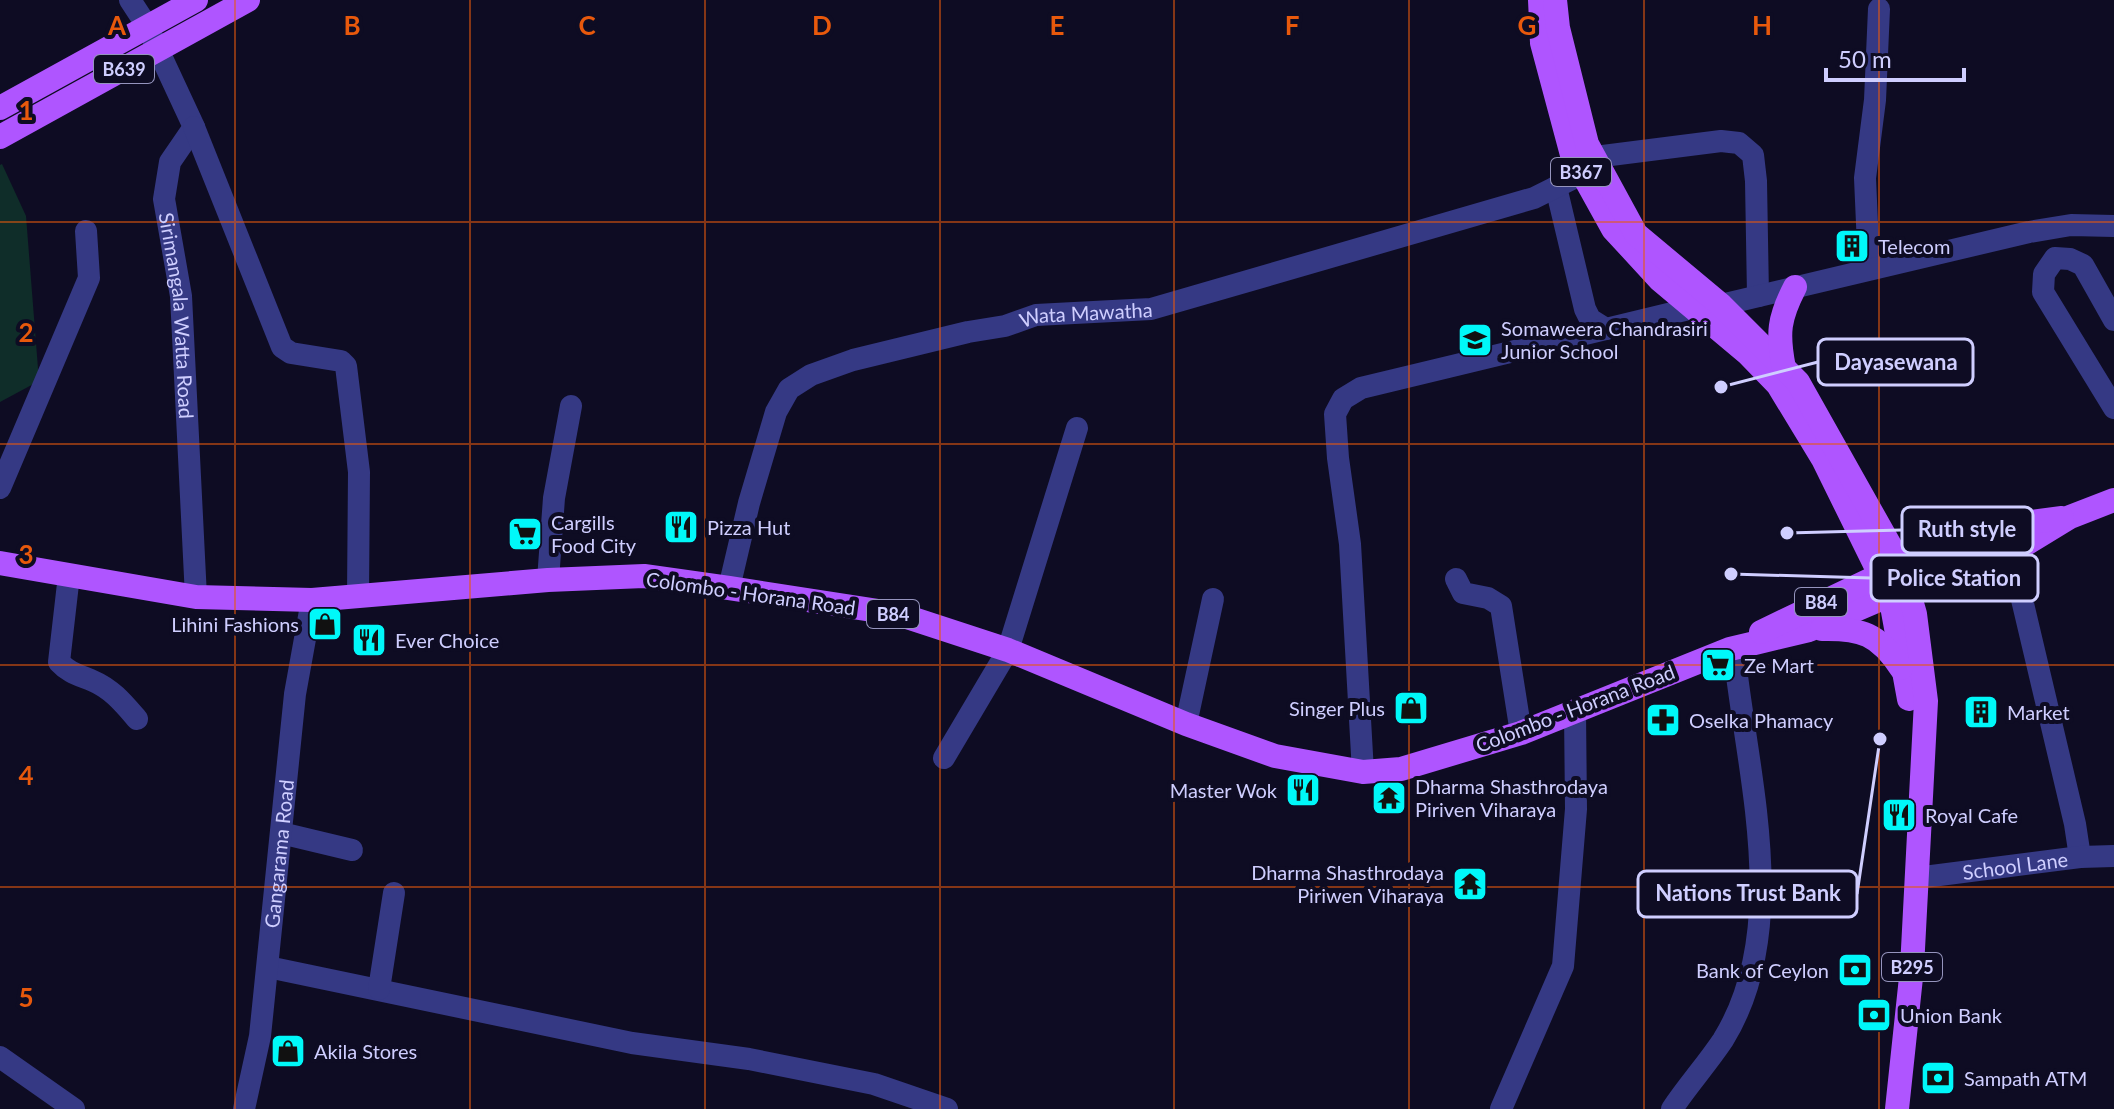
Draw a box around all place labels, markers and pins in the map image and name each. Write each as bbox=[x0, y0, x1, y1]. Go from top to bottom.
building icon: Telecom bbox=[1833, 227, 1871, 265]
place label: Telecom bbox=[1878, 234, 1950, 258]
place label: Somaweera Chandrasiri Junior School bbox=[1501, 316, 1708, 363]
school or university icon: Somaweera Chandrasiri Junior School bbox=[1456, 321, 1494, 359]
callout: Dayasewana bbox=[1818, 339, 1973, 385]
callout: Ruth style bbox=[1902, 507, 2033, 553]
restaurant icon: Pizza Hut bbox=[662, 508, 700, 546]
place label: Cargills Food City bbox=[551, 510, 637, 557]
supermarket icon: Cargills Food City bbox=[506, 515, 544, 553]
place label: Pizza Hut bbox=[707, 515, 790, 539]
callout: Police Station bbox=[1871, 555, 2038, 601]
shop icon: Lihini Fashions bbox=[306, 605, 344, 643]
place label: Lihini Fashions bbox=[171, 612, 299, 636]
restaurant icon: Ever Choice bbox=[350, 621, 388, 659]
place label: Ever Choice bbox=[395, 628, 499, 652]
supermarket icon: Ze Mart bbox=[1699, 646, 1737, 684]
place label: Ze Mart bbox=[1744, 653, 1814, 677]
shop icon: Singer Plus bbox=[1392, 689, 1430, 727]
building icon: Market bbox=[1962, 693, 2000, 731]
place label: Singer Plus bbox=[1289, 696, 1385, 720]
place label: Market bbox=[2007, 700, 2070, 724]
pharmacy icon: Oselka Phamacy bbox=[1644, 701, 1682, 739]
place label: Oselka Phamacy bbox=[1689, 708, 1834, 732]
restaurant icon: Master Wok bbox=[1284, 771, 1322, 809]
place label: Dharma Shasthrodaya Piriven Viharaya bbox=[1415, 774, 1608, 821]
place label: Master Wok bbox=[1170, 778, 1278, 802]
temple icon: Dharma Shasthrodaya Piriven Viharaya bbox=[1370, 779, 1408, 817]
restaurant icon: Royal Cafe bbox=[1880, 796, 1918, 834]
place label: Royal Cafe bbox=[1925, 803, 2018, 827]
place label: Dharma Shasthrodaya Piriwen Viharaya bbox=[1251, 860, 1444, 907]
temple icon: Dharma Shasthrodaya Piriwen Viharaya bbox=[1451, 865, 1489, 903]
callout: Nations Trust Bank bbox=[1638, 871, 1857, 917]
bank icon: Bank of Ceylon bbox=[1836, 951, 1874, 989]
place label: Bank of Ceylon bbox=[1696, 958, 1829, 982]
bank icon: Union Bank bbox=[1855, 996, 1893, 1034]
place label: Union Bank bbox=[1900, 1003, 2003, 1027]
shop icon: Akila Stores bbox=[269, 1032, 307, 1070]
place label: Akila Stores bbox=[314, 1039, 417, 1063]
bank icon: Sampath ATM bbox=[1919, 1059, 1957, 1097]
place label: Sampath ATM bbox=[1964, 1066, 2087, 1090]

